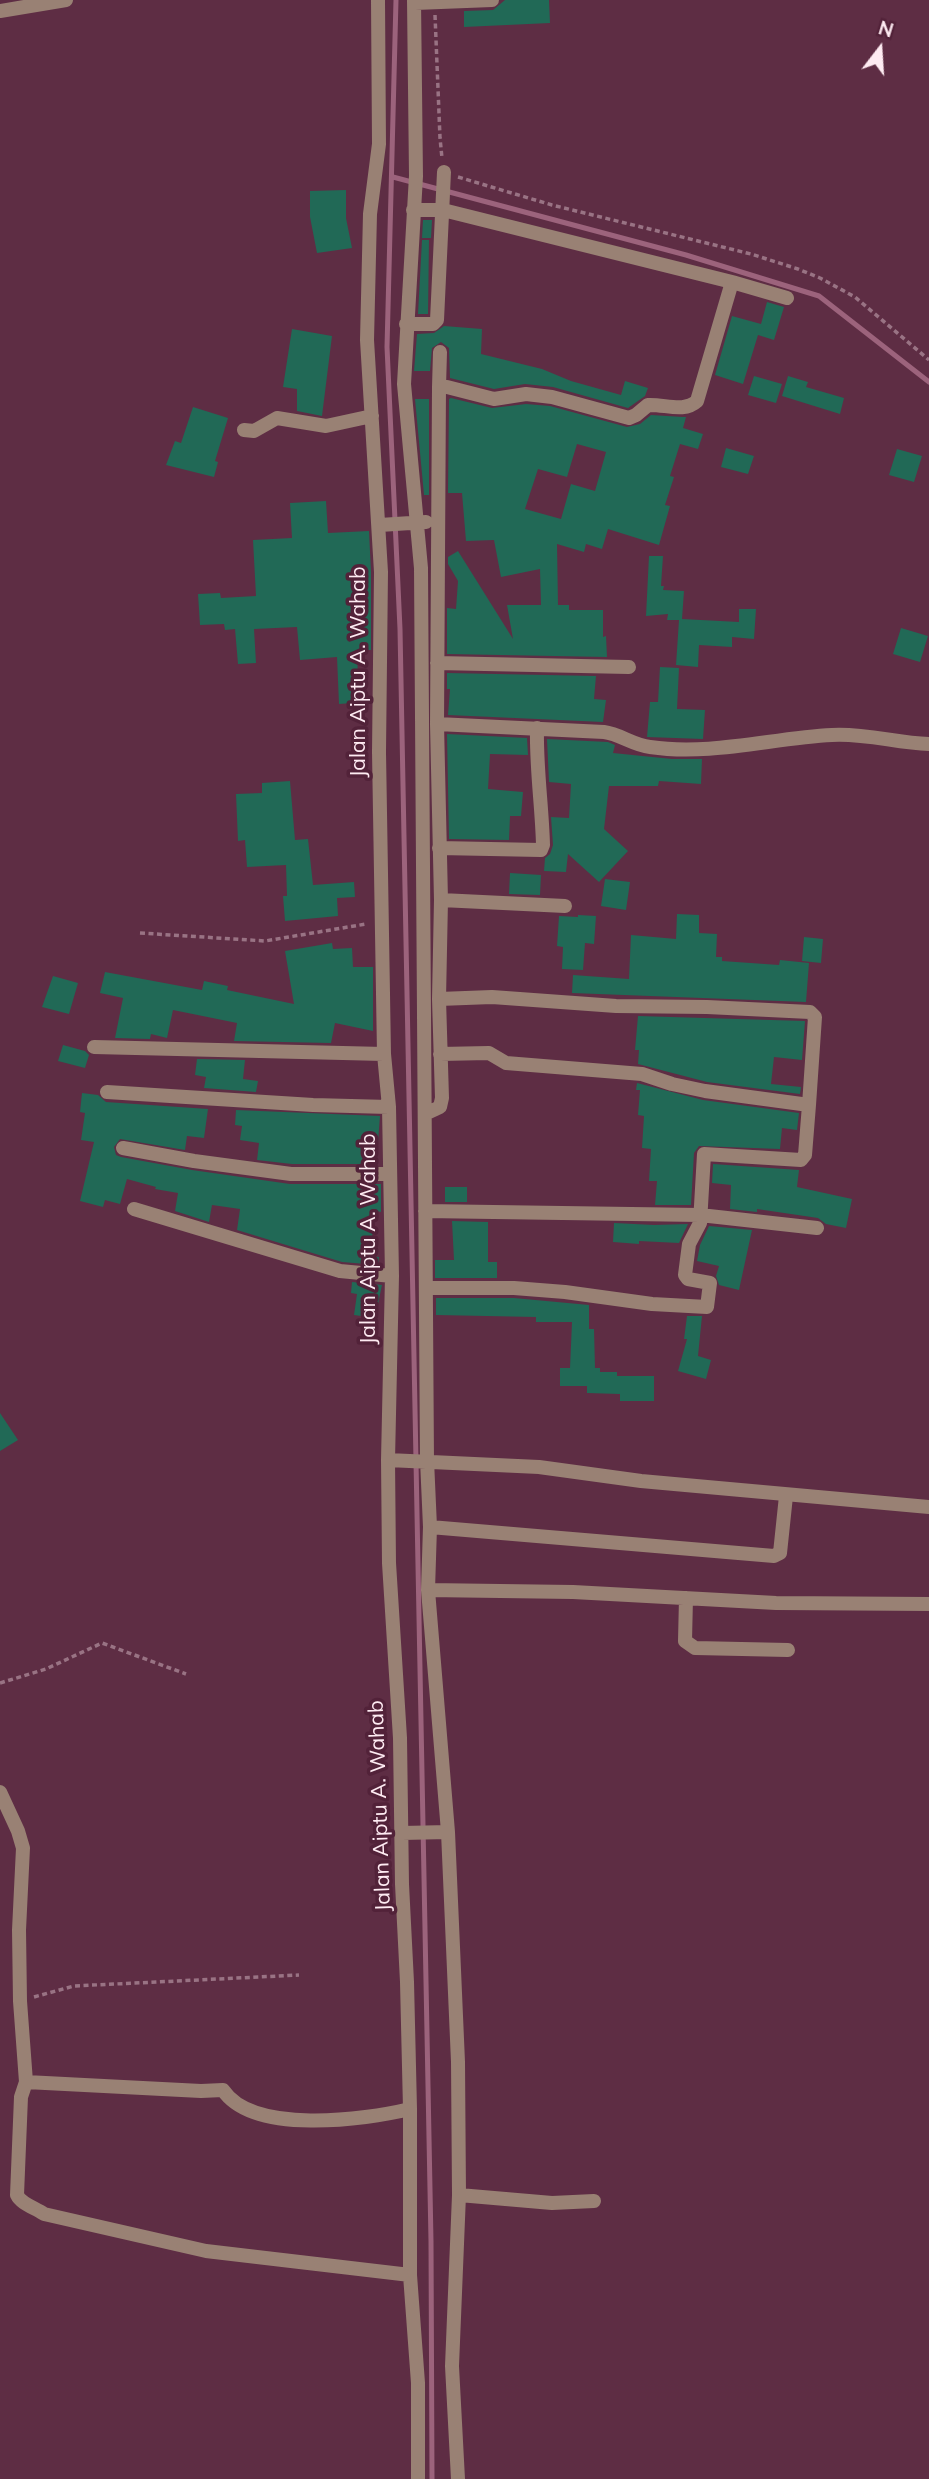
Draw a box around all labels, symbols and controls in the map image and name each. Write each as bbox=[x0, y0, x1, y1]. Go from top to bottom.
north arrow bbox=[845, 14, 915, 84]
text: N bbox=[876, 15, 897, 42]
street label: Jalan Aiptu A. Wahab bbox=[346, 566, 372, 778]
street label: Jalan Aiptu A. Wahab bbox=[356, 1133, 382, 1345]
street label: Jalan Aiptu A. Wahab bbox=[364, 1700, 396, 1912]

